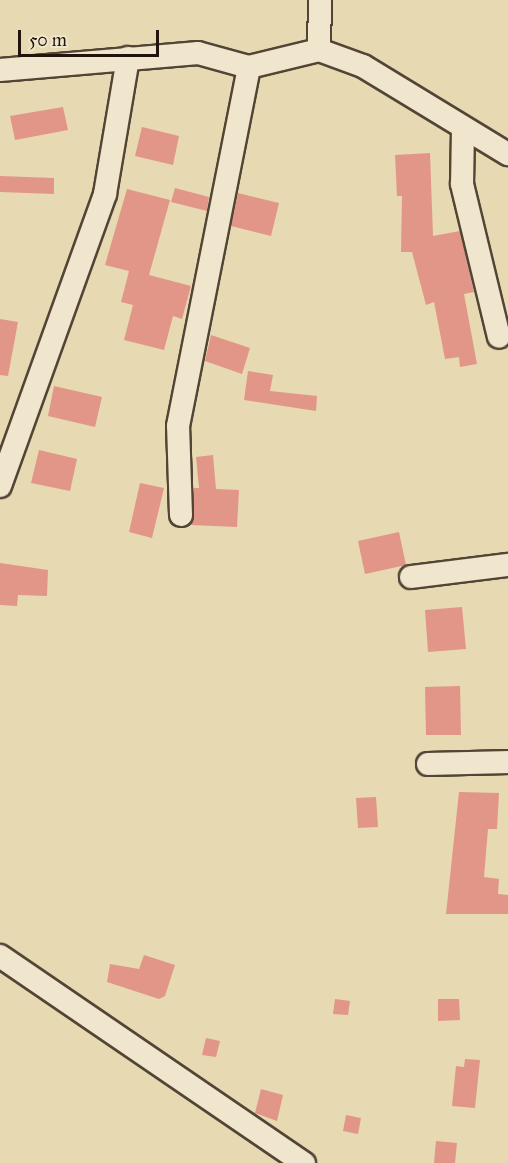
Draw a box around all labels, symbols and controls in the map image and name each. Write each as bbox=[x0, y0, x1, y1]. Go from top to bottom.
scale bar bbox=[21, 18, 162, 56]
text: 50 m bbox=[29, 29, 67, 51]

